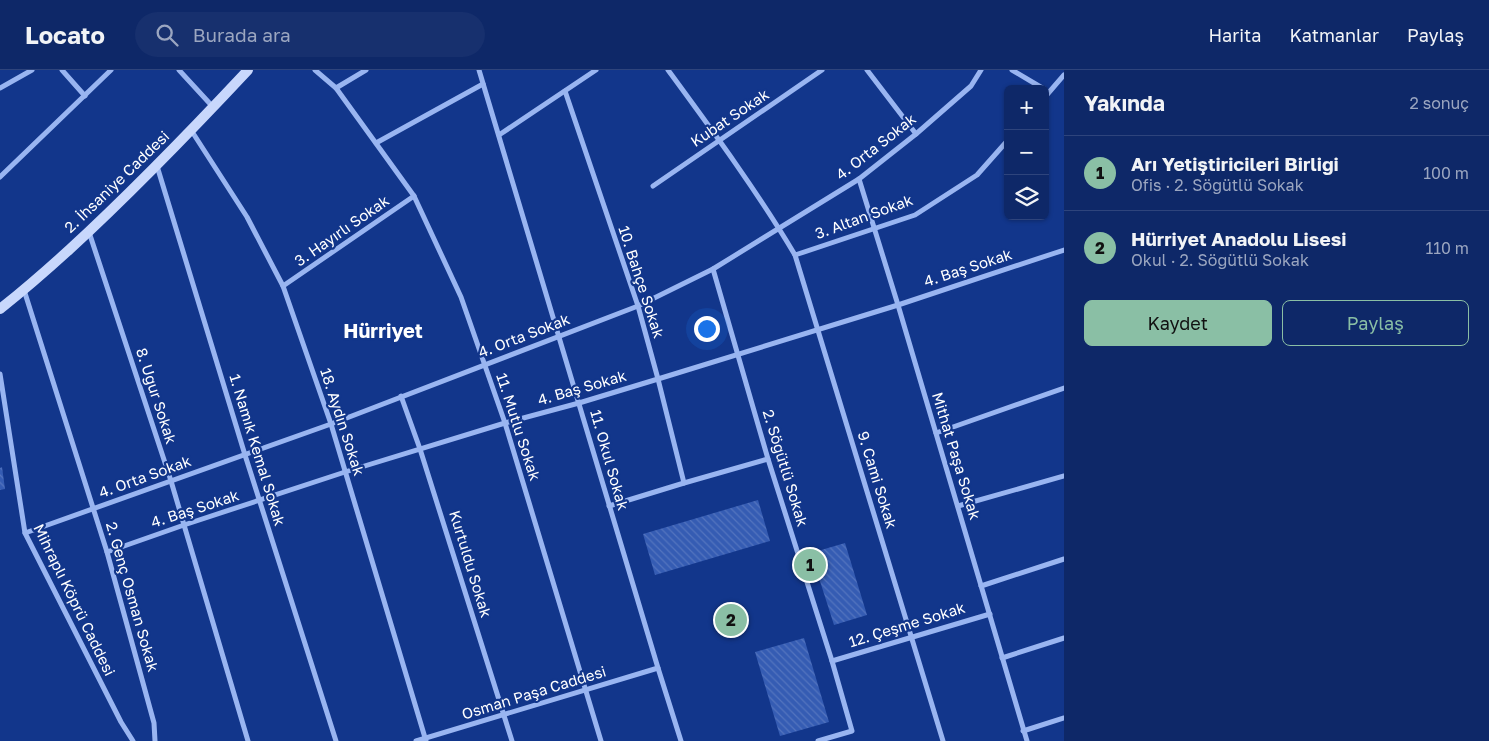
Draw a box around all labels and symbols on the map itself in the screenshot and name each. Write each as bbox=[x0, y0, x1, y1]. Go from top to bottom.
street label: Kubat Sokak bbox=[687, 84, 772, 150]
street label: 4. Orta Sokak bbox=[832, 109, 919, 183]
street label: 2. İhsaniye Caddesi bbox=[60, 127, 173, 236]
street label: 3. Altan Sokak bbox=[812, 190, 915, 242]
street label: 3. Hayırlı Sokak bbox=[291, 191, 393, 269]
street label: 10. Bahçe Sokak bbox=[615, 223, 669, 341]
street label: 4. Baş Sokak bbox=[921, 244, 1014, 290]
street label: 4. Orta Sokak bbox=[475, 309, 573, 361]
your location bbox=[694, 316, 720, 342]
district label: Hürriyet bbox=[343, 318, 423, 342]
street label: 8. Uğur Sokak bbox=[133, 345, 181, 447]
street label: 18. Aydın Sokak bbox=[317, 366, 369, 478]
street label: 4. Baş Sokak bbox=[535, 366, 629, 408]
street label: 11. Mutlu Sokak bbox=[493, 371, 545, 483]
street label: 1. Namık Kemal Sokak bbox=[226, 372, 290, 528]
street label: Mithat Paşa Sokak bbox=[929, 390, 985, 522]
street label: 11. Okul Sokak bbox=[587, 407, 633, 513]
street label: 2. Söğütlü Sokak bbox=[760, 407, 812, 529]
street label: 9. Cami Sokak bbox=[855, 429, 901, 531]
street label: 4. Orta Sokak bbox=[96, 451, 194, 501]
street label: 4. Baş Sokak bbox=[148, 485, 241, 531]
street label: Kurtuldu Sokak bbox=[446, 508, 496, 620]
street label: 2. Genç Osman Sokak bbox=[103, 520, 163, 674]
street label: Mihraplı Köprü Caddesi bbox=[30, 521, 120, 679]
pin: 1 bbox=[794, 546, 826, 584]
street label: 12. Çeşme Sokak bbox=[846, 598, 968, 650]
pin: 2 bbox=[715, 601, 747, 639]
street label: Osman Paşa Caddesi bbox=[459, 662, 608, 723]

